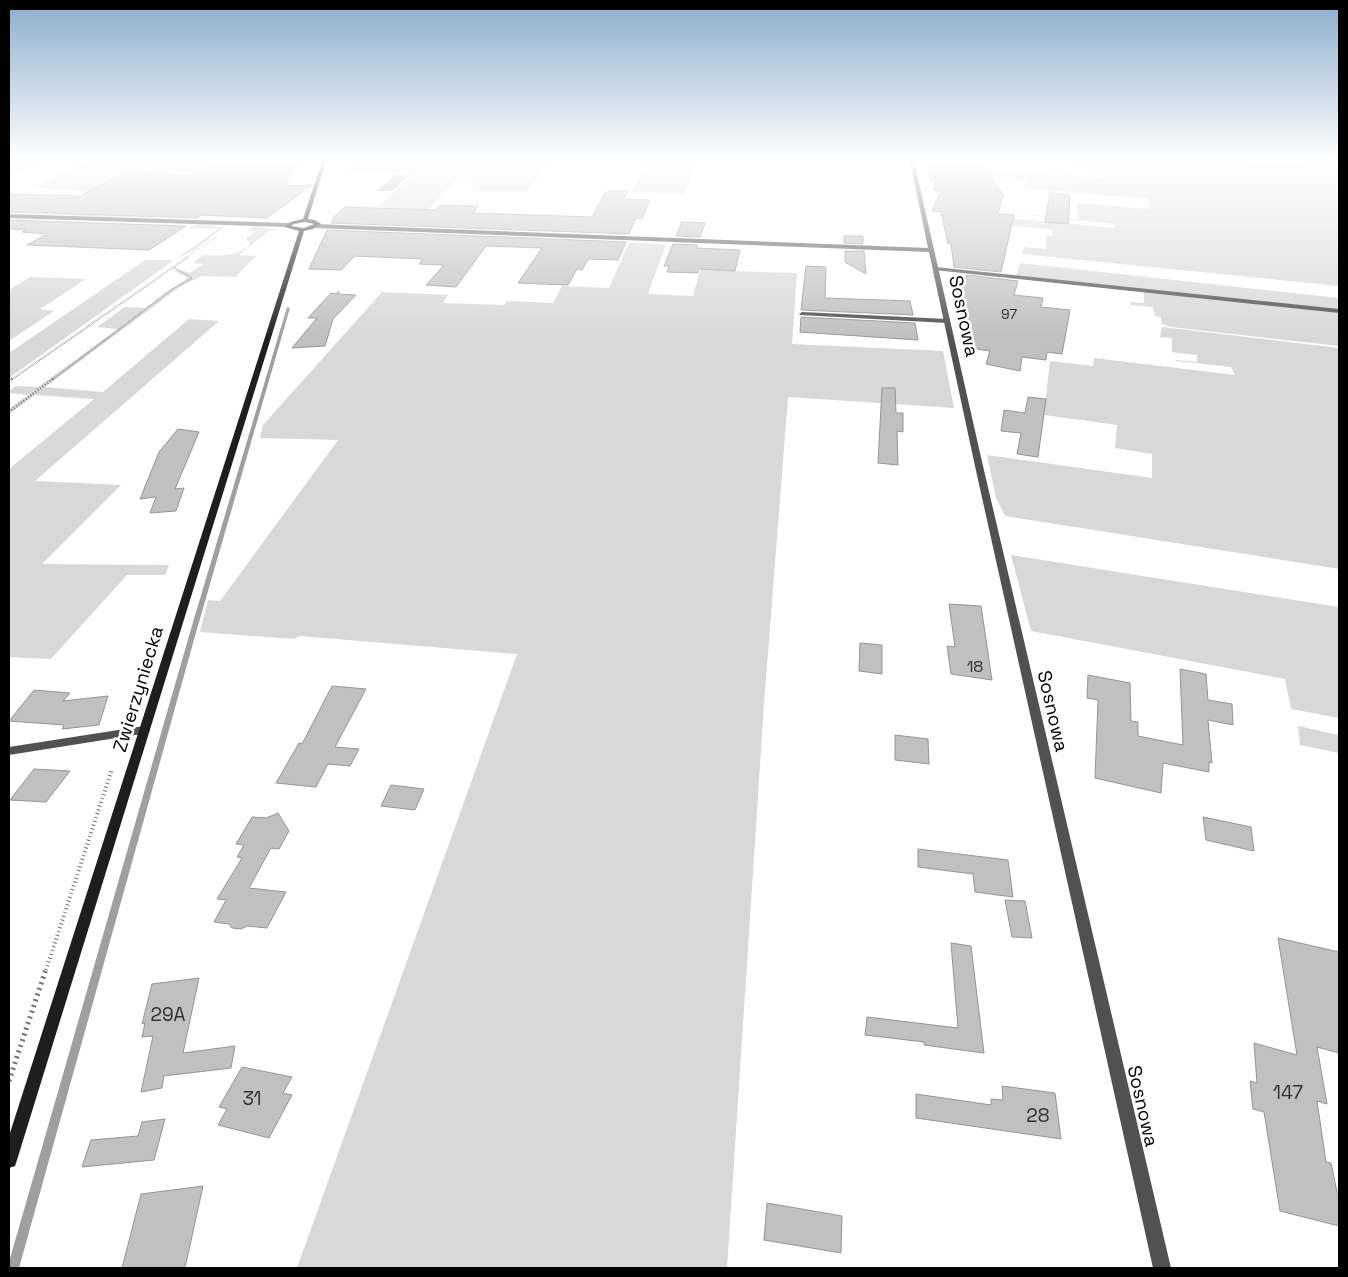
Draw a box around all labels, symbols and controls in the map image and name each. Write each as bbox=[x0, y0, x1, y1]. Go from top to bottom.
street label: Sosnowa bbox=[943, 273, 985, 359]
house number: 97 bbox=[1001, 305, 1017, 323]
street label: Zwierzyniecka bbox=[107, 623, 169, 755]
house number: 18 bbox=[967, 656, 983, 677]
street label: Sosnowa bbox=[1032, 668, 1074, 754]
house number: 29A bbox=[150, 1002, 186, 1027]
street label: Sosnowa bbox=[1122, 1063, 1164, 1149]
house number: 147 bbox=[1273, 1080, 1303, 1105]
house number: 31 bbox=[242, 1086, 262, 1111]
house number: 28 bbox=[1026, 1103, 1050, 1128]

